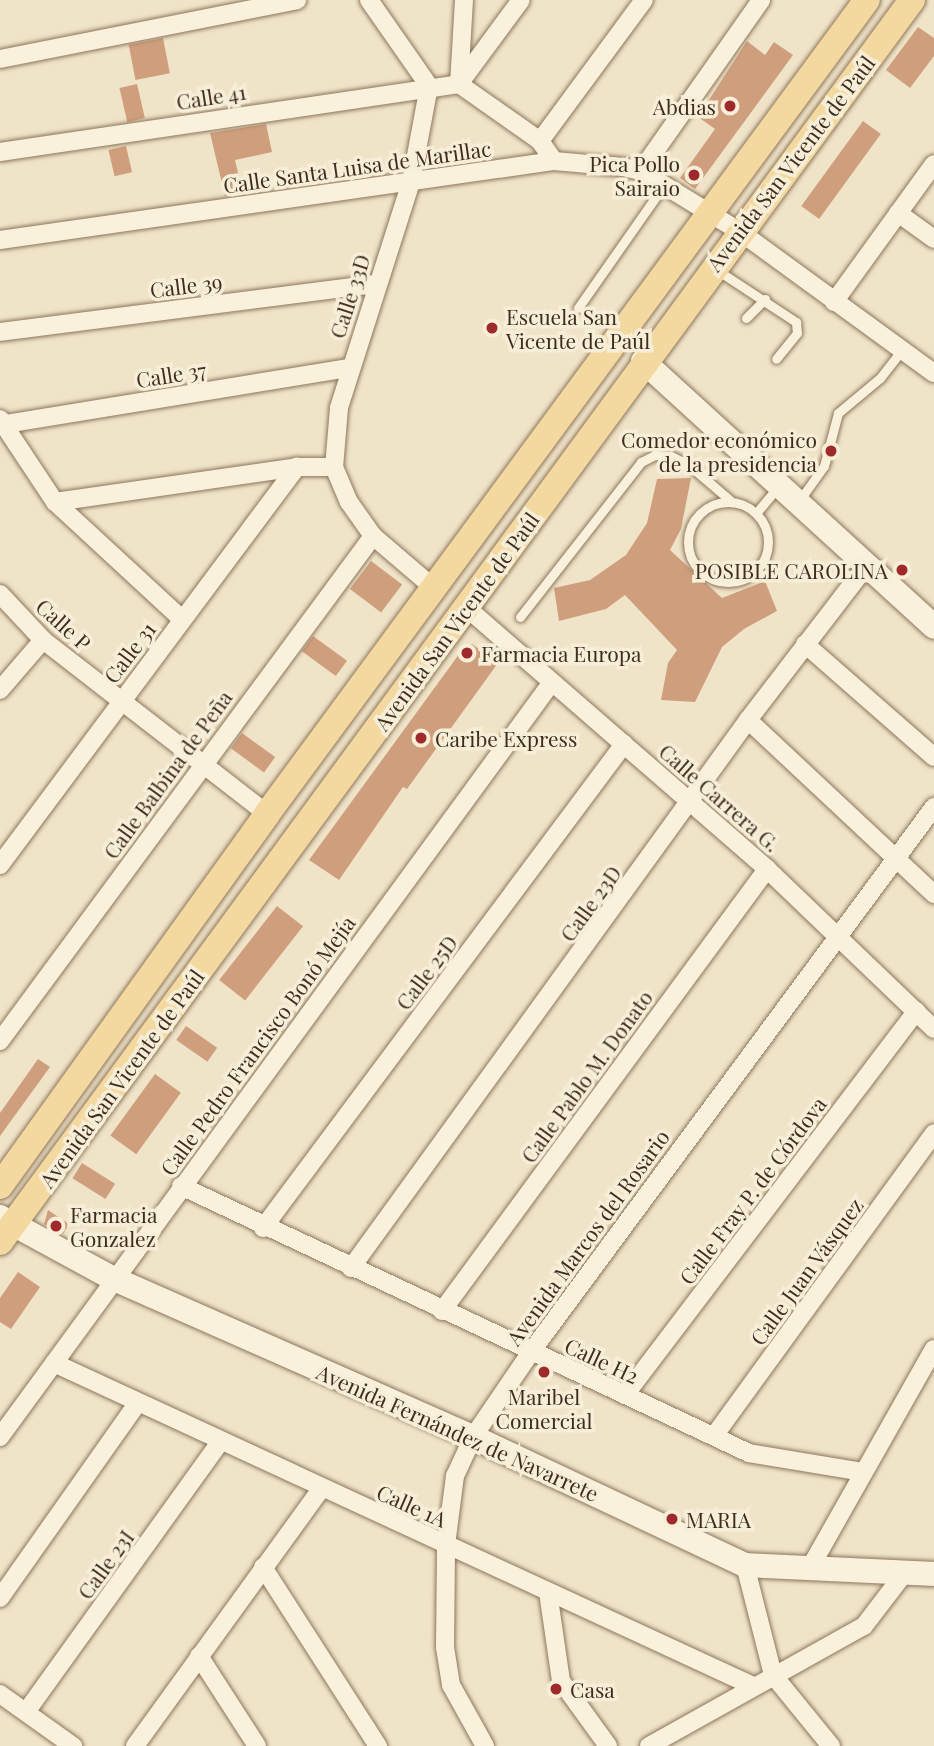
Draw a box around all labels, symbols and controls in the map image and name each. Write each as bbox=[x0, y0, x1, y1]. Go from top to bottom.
street label: Avenida San Vicente de Paúl bbox=[700, 50, 880, 276]
street label: Calle 41 bbox=[174, 78, 248, 114]
place label: Abdias bbox=[653, 93, 716, 119]
marker: Abdias bbox=[722, 98, 738, 114]
street label: Calle Santa Luisa de Marillac bbox=[221, 135, 493, 197]
place label: Pica Pollo Sairaio bbox=[589, 150, 680, 200]
marker: Pica Pollo Sairaio bbox=[686, 167, 702, 183]
street label: Calle 33D bbox=[324, 251, 374, 341]
street label: Calle 39 bbox=[148, 268, 224, 302]
place label: Escuela San Vicente de Paúl bbox=[506, 303, 650, 353]
marker: Escuela San Vicente de Paúl bbox=[484, 320, 500, 336]
street label: Calle 37 bbox=[134, 356, 208, 392]
place label: Comedor económico de la presidencia bbox=[621, 426, 817, 476]
marker: Comedor económico de la presidencia bbox=[823, 443, 839, 459]
street label: Avenida San Vicente de Paúl bbox=[368, 507, 544, 735]
place label: POSIBLE CAROLINA bbox=[695, 557, 888, 583]
marker: POSIBLE CAROLINA bbox=[894, 562, 910, 578]
street label: Calle P bbox=[31, 593, 97, 655]
street label: Calle 31 bbox=[98, 617, 160, 687]
place label: Farmacia Europa bbox=[481, 640, 642, 666]
marker: Farmacia Europa bbox=[459, 645, 475, 661]
street label: Calle Balbina de Peña bbox=[97, 685, 237, 863]
place label: Caribe Express bbox=[435, 725, 577, 751]
marker: Caribe Express bbox=[413, 730, 429, 746]
street label: Calle Carrera G. bbox=[655, 738, 785, 856]
street label: Calle 23D bbox=[554, 860, 626, 946]
street label: Calle Pedro Francisco Bonó Mejía bbox=[154, 910, 360, 1180]
street label: Calle 25D bbox=[390, 930, 462, 1014]
street label: Avenida San Vicente de Paúl bbox=[33, 964, 209, 1192]
street label: Calle Pablo M. Donato bbox=[515, 985, 657, 1167]
street label: Calle Fray P. de Córdova bbox=[673, 1091, 831, 1289]
street label: Avenida Marcos del Rosario bbox=[500, 1124, 674, 1350]
street label: Calle Juan Vásquez bbox=[744, 1192, 868, 1350]
place label: Farmacia Gonzalez bbox=[70, 1201, 157, 1251]
marker: Farmacia Gonzalez bbox=[48, 1218, 64, 1234]
street label: Calle H2 bbox=[561, 1332, 643, 1388]
street label: Avenida Fernández de Navarrete bbox=[313, 1358, 603, 1506]
marker: Maribel Comercial bbox=[536, 1364, 552, 1380]
place label: Maribel Comercial bbox=[496, 1383, 592, 1433]
street label: Calle 1A bbox=[373, 1479, 451, 1531]
place label: MARIA bbox=[686, 1506, 751, 1532]
marker: MARIA bbox=[664, 1511, 680, 1527]
street label: Calle 23I bbox=[72, 1525, 138, 1603]
place label: Casa bbox=[570, 1676, 615, 1702]
marker: Casa bbox=[548, 1681, 564, 1697]

